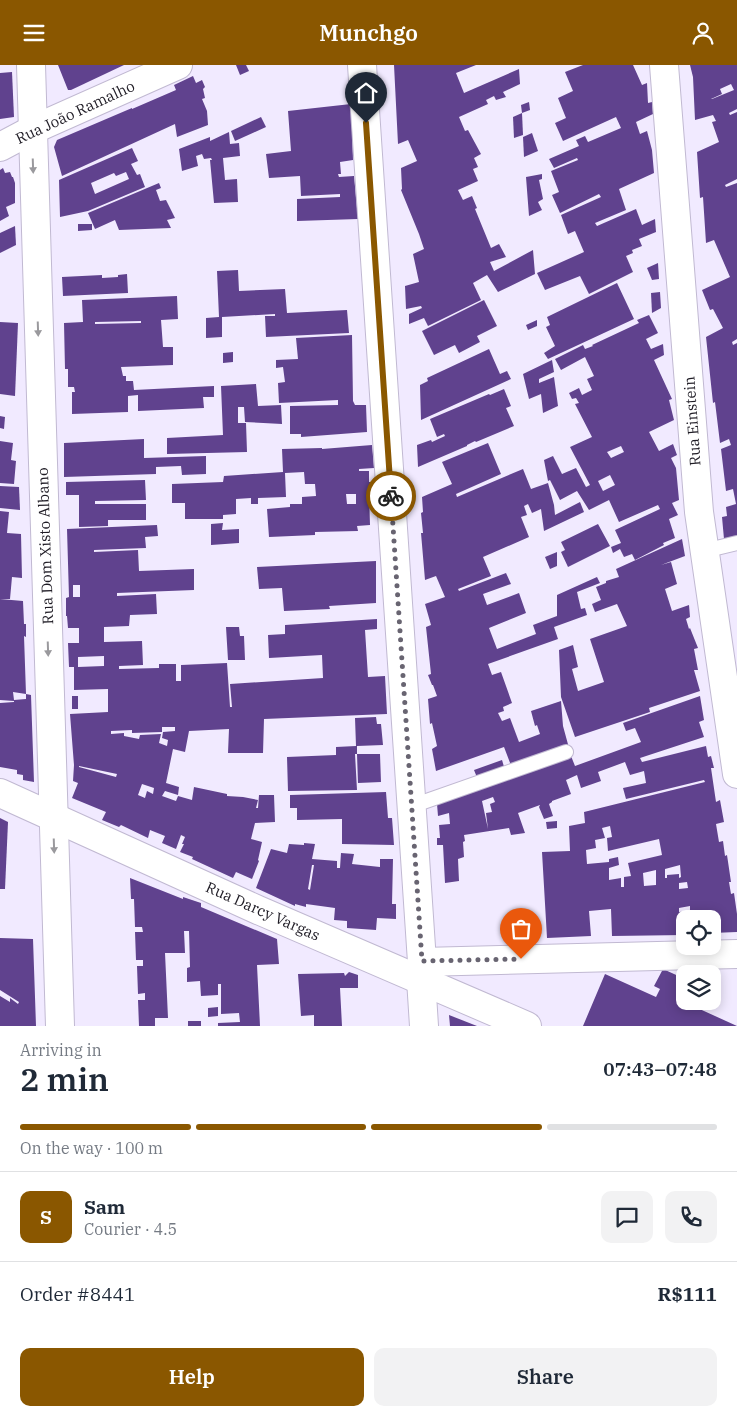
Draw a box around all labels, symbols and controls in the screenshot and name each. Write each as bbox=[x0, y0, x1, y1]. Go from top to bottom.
text: Munchgo bbox=[319, 18, 418, 47]
icon: menu bbox=[20, 19, 48, 47]
icon: person bbox=[689, 19, 717, 47]
pin bbox=[345, 72, 387, 123]
street label: Rua João Ramalho bbox=[12, 76, 138, 148]
icon: home bbox=[352, 79, 380, 107]
one-way arrow bbox=[30, 158, 38, 174]
one-way arrow bbox=[35, 321, 43, 337]
street label: Rua Einstein bbox=[679, 375, 705, 466]
street label: Rua Dom Xisto Albano bbox=[33, 467, 57, 625]
courier bbox=[366, 471, 416, 521]
icon: bike bbox=[377, 482, 405, 510]
one-way arrow bbox=[44, 641, 52, 657]
one-way arrow bbox=[50, 838, 58, 854]
street label: Rua Darcy Vargas bbox=[203, 877, 323, 945]
pin bbox=[500, 908, 542, 959]
map controls bbox=[676, 910, 721, 1010]
button: locate bbox=[676, 910, 721, 955]
icon: bag bbox=[507, 915, 535, 943]
button: layers bbox=[676, 965, 721, 1010]
text: Arriving in bbox=[20, 1040, 102, 1060]
text: 07:43–07:48 bbox=[603, 1057, 717, 1081]
text: 2 min bbox=[20, 1058, 109, 1100]
text: On the way · 100 m bbox=[20, 1138, 163, 1158]
button: chat bbox=[601, 1191, 653, 1243]
button: phone bbox=[665, 1191, 717, 1243]
text: Sam bbox=[84, 1195, 125, 1219]
text: S bbox=[40, 1205, 52, 1229]
text: Courier · 4.5 bbox=[84, 1219, 177, 1239]
text: Order #8441 bbox=[20, 1282, 135, 1306]
text: R$111 bbox=[658, 1282, 717, 1306]
button: Help bbox=[20, 1348, 364, 1406]
button: Share bbox=[374, 1348, 717, 1406]

